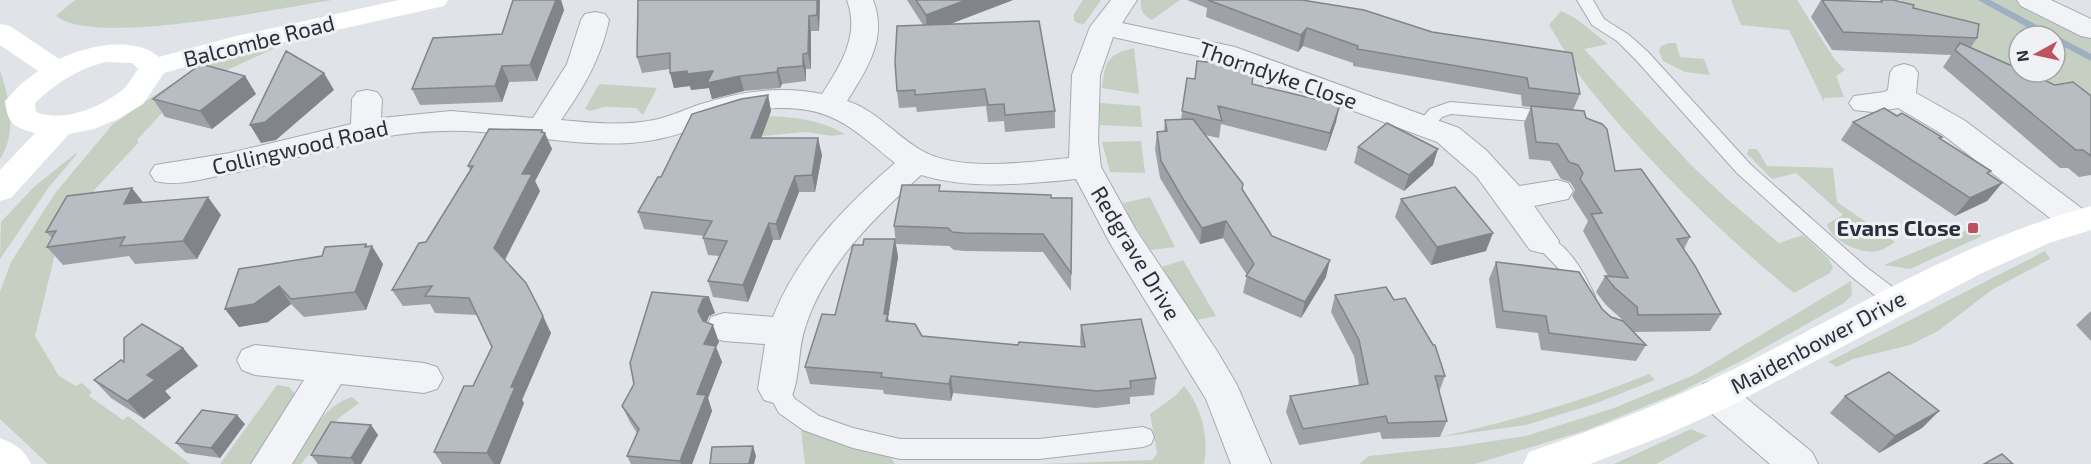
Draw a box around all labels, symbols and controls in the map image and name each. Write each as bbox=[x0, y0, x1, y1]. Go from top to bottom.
street label: Balcombe Road bbox=[181, 9, 337, 71]
north arrow bbox=[2007, 24, 2067, 84]
street label: Thorndyke Close bbox=[1196, 35, 1361, 113]
text: N bbox=[2011, 49, 2032, 63]
street label: Collingwood Road bbox=[209, 113, 390, 179]
street label: Redgrave Drive bbox=[1087, 181, 1187, 324]
place label: Evans Close bbox=[1837, 214, 1961, 240]
marker: Evans Close bbox=[1966, 221, 1980, 235]
street label: Maidenbower Drive bbox=[1726, 284, 1909, 398]

